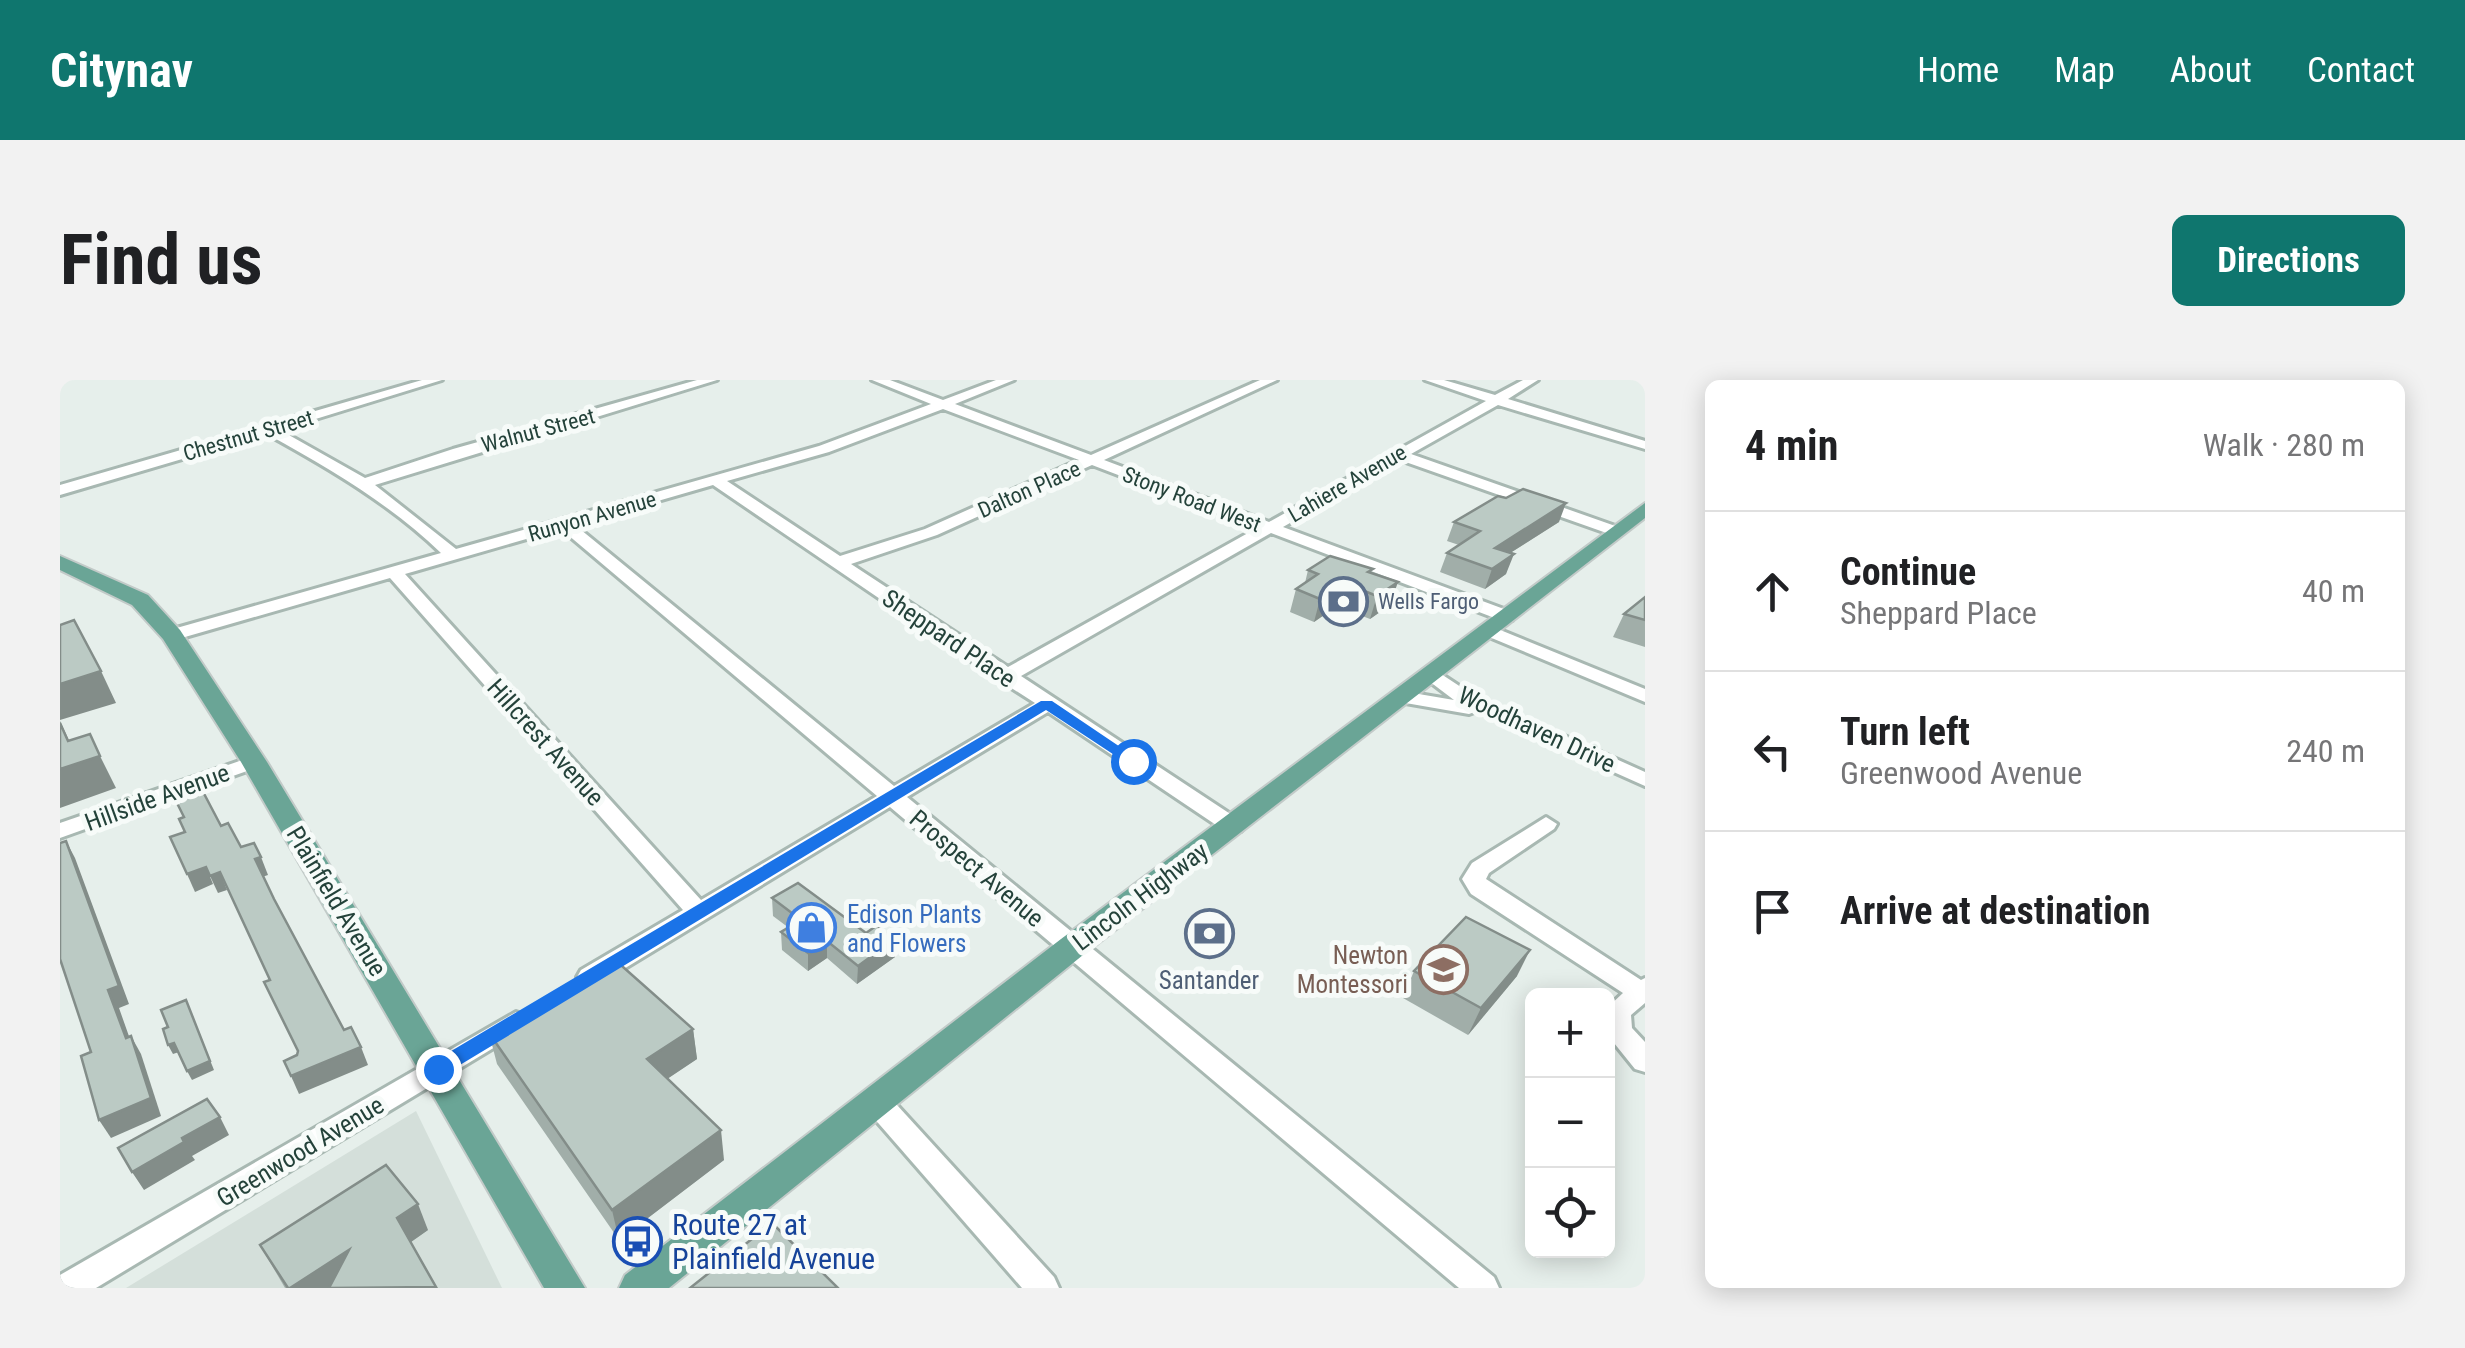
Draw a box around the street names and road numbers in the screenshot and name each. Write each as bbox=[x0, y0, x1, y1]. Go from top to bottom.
street label: Walnut Street bbox=[479, 403, 598, 458]
street label: Chestnut Street bbox=[180, 405, 316, 466]
street label: Lahiere Avenue bbox=[1284, 440, 1411, 527]
street label: Dalton Place bbox=[974, 456, 1084, 523]
street label: Stony Road West bbox=[1119, 462, 1265, 537]
street label: Runyon Avenue bbox=[525, 486, 659, 547]
street label: Sheppard Place bbox=[877, 583, 1021, 693]
street label: Hillcrest Avenue bbox=[481, 673, 610, 811]
street label: Woodhaven Drive bbox=[1454, 680, 1620, 779]
street label: Hillside Avenue bbox=[81, 758, 233, 837]
street label: Prospect Avenue bbox=[904, 804, 1050, 933]
street label: Plainfield Avenue bbox=[281, 821, 393, 981]
street label: Lincoln Highway bbox=[1067, 836, 1214, 957]
street label: Greenwood Avenue bbox=[212, 1090, 389, 1213]

